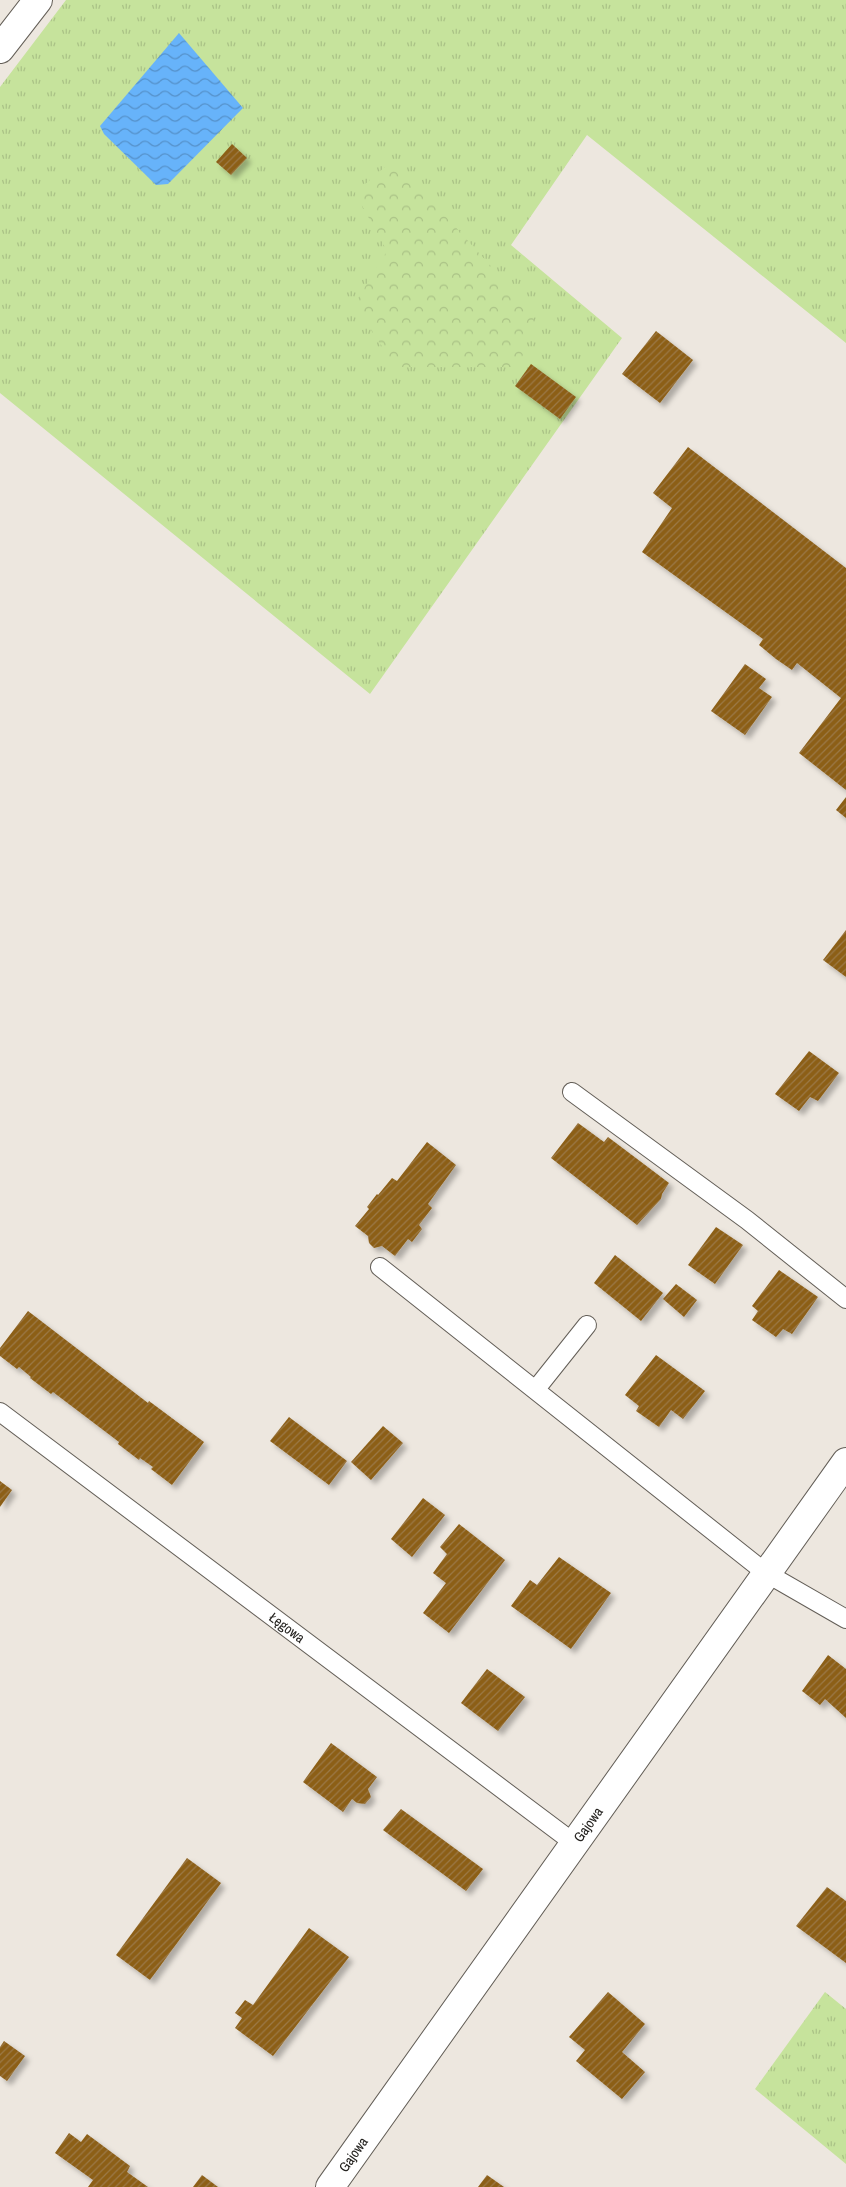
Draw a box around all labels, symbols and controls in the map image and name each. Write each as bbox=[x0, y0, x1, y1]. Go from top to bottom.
street label: Łęgowa bbox=[266, 1608, 309, 1647]
street label: Gajowa bbox=[569, 1803, 607, 1846]
street label: Gajowa bbox=[335, 2133, 372, 2176]

